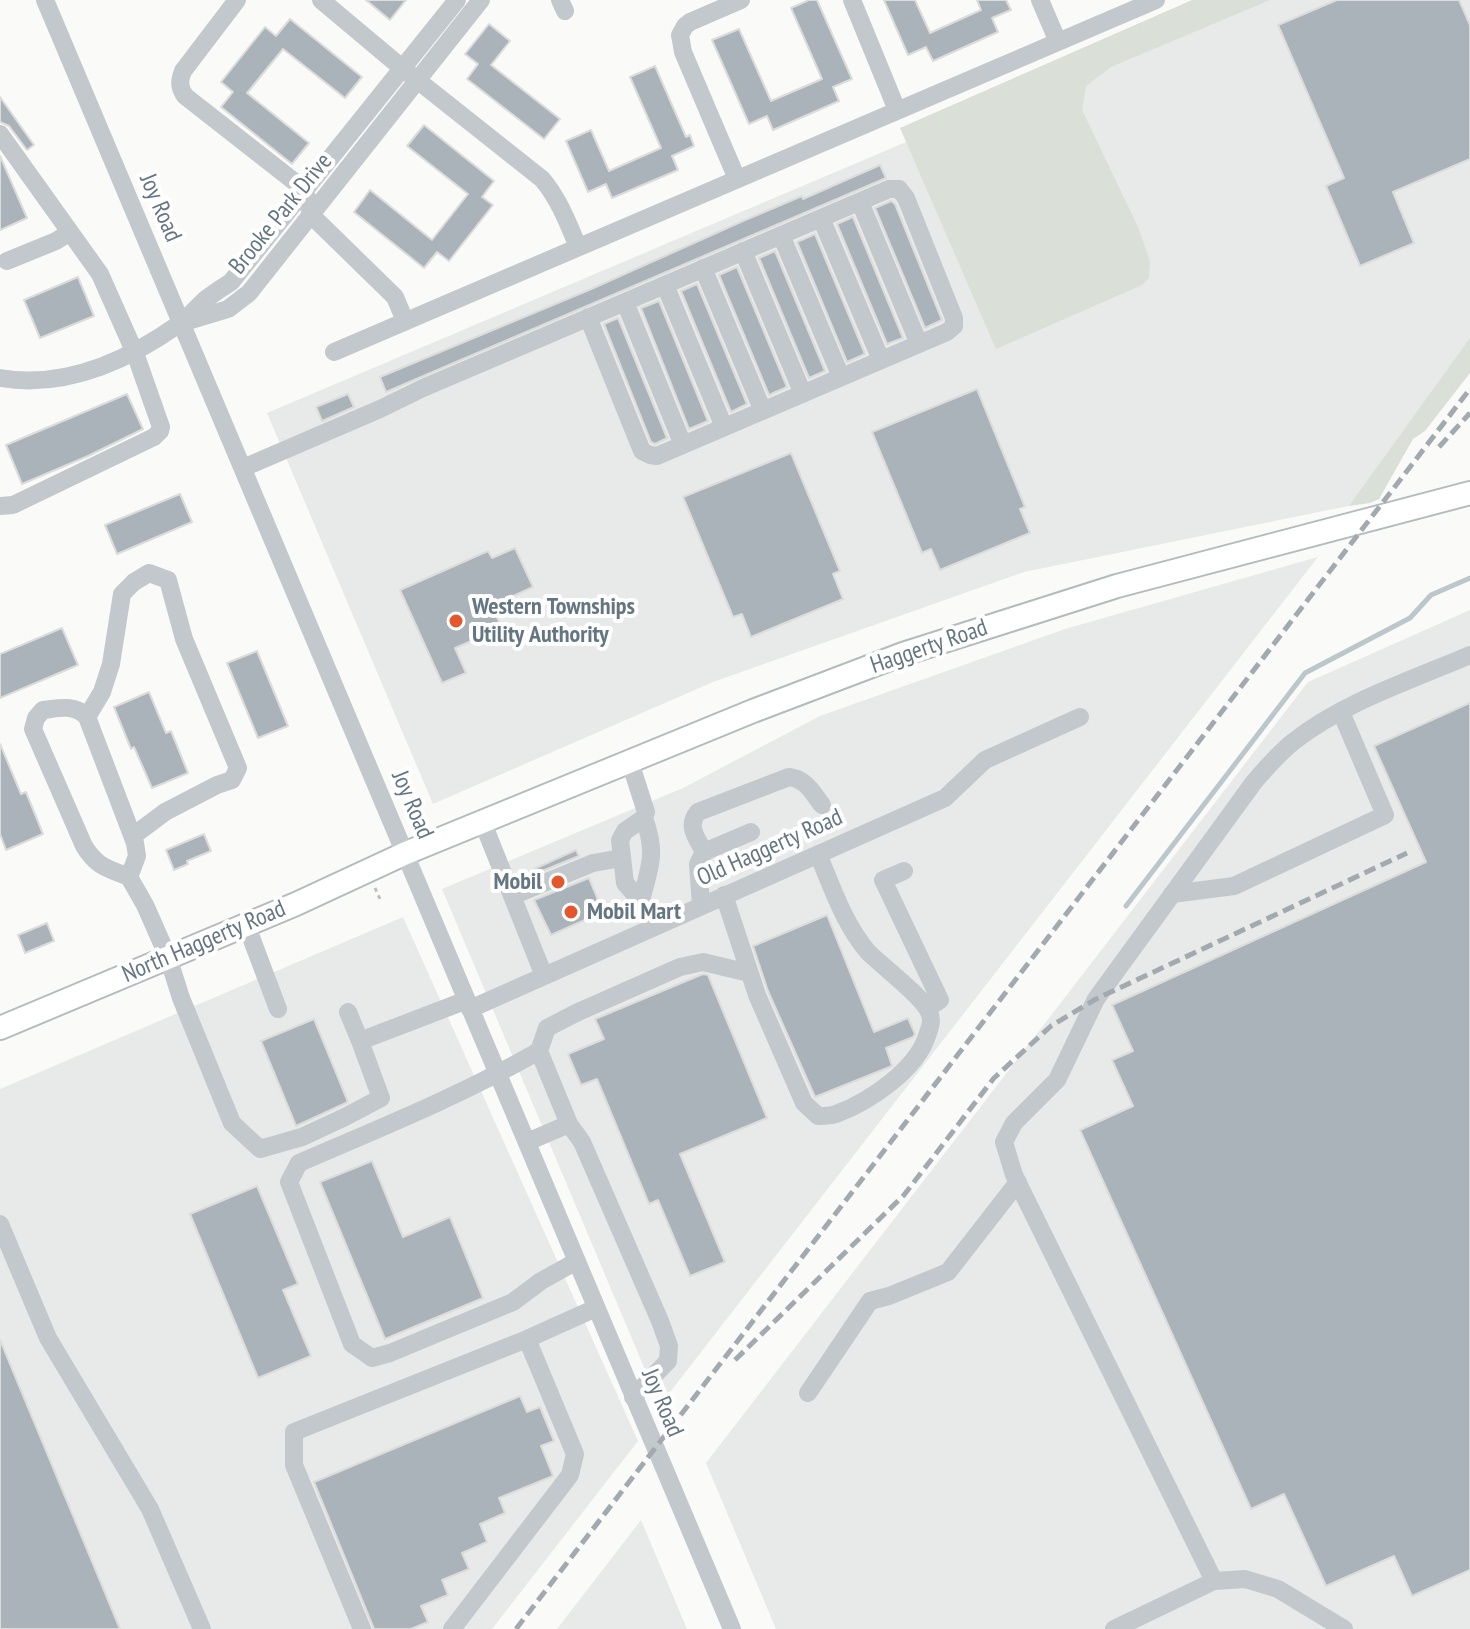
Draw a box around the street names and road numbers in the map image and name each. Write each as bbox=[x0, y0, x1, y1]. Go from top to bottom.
street label: Brooke Park Drive bbox=[224, 148, 338, 280]
street label: Joy Road bbox=[133, 170, 187, 246]
street label: Haggerty Road bbox=[867, 614, 991, 680]
street label: Joy Road bbox=[385, 767, 439, 843]
street label: Old Haggerty Road bbox=[693, 803, 847, 893]
street label: North Haggerty Road bbox=[118, 895, 290, 989]
street label: Joy Road bbox=[635, 1365, 689, 1441]

